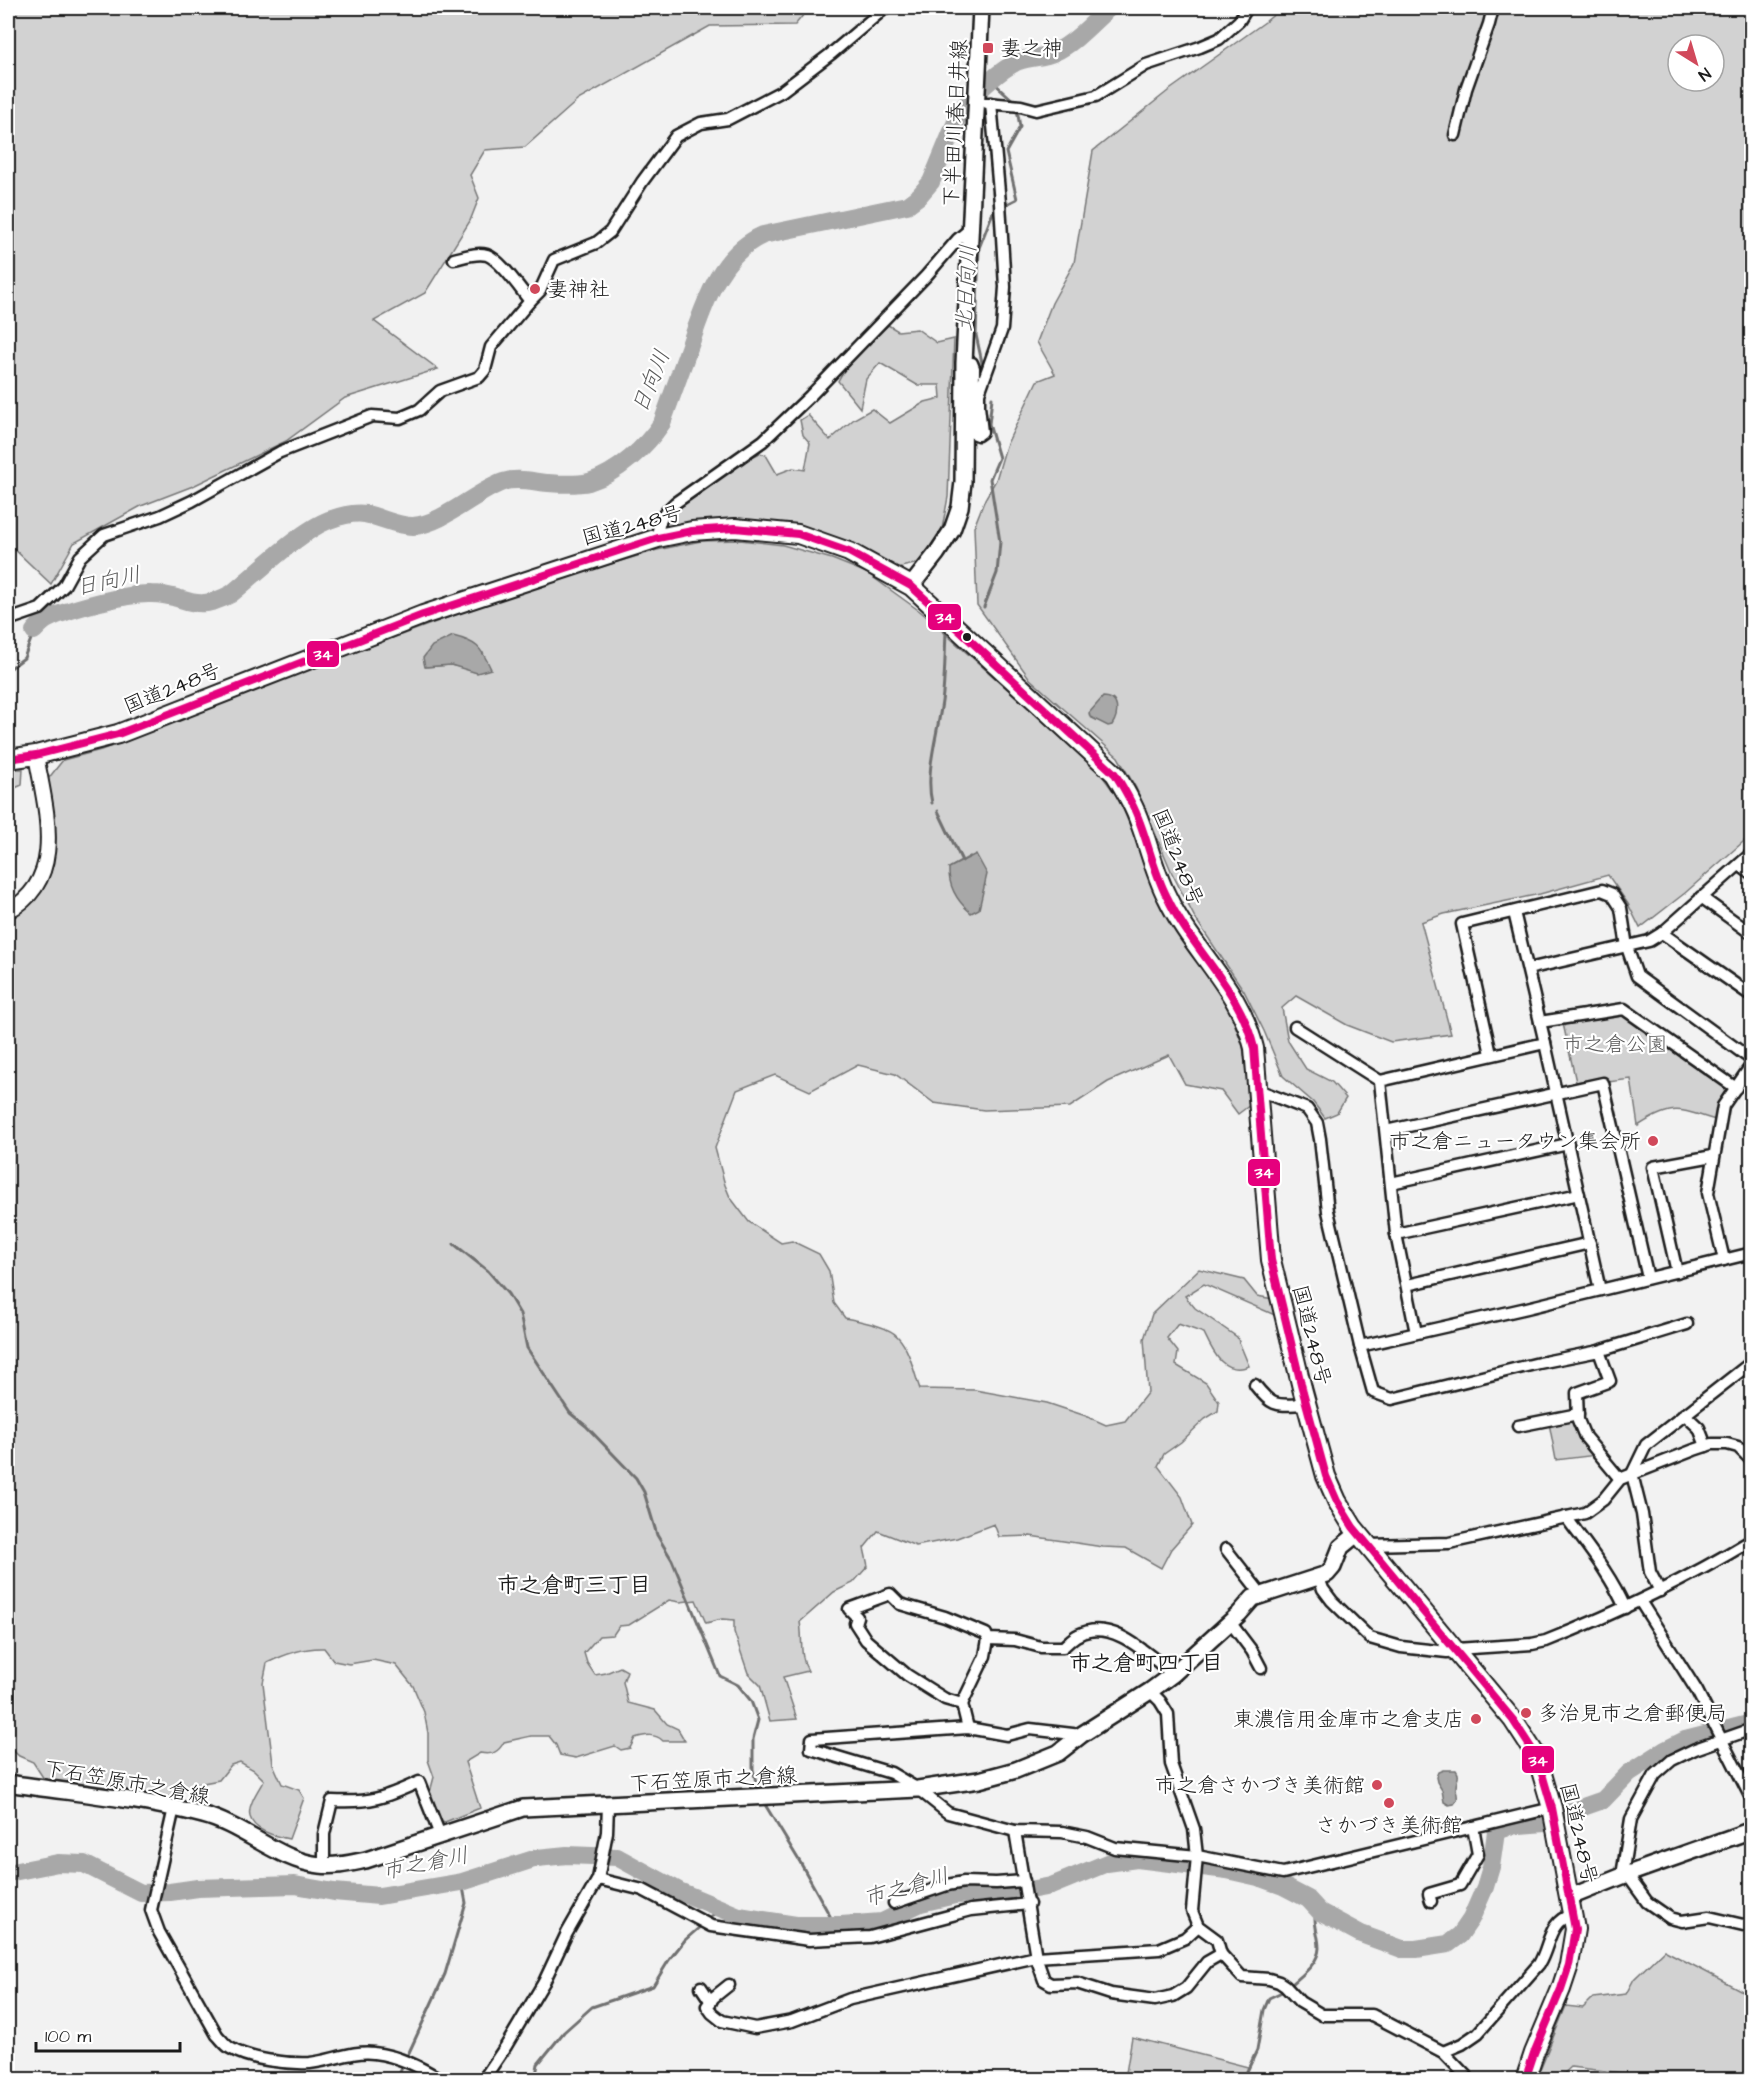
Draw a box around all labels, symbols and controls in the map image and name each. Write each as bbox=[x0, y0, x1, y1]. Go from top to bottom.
north arrow bbox=[1666, 33, 1726, 93]
place label: 妻之神 bbox=[1000, 34, 1063, 63]
street label: 下半田川春日井線 bbox=[937, 38, 974, 208]
marker: 妻之神 bbox=[981, 41, 995, 55]
text: N bbox=[1694, 62, 1715, 86]
water label: 北日向川 bbox=[949, 243, 984, 333]
place label: 妻神社 bbox=[547, 275, 610, 304]
marker: 妻神社 bbox=[528, 282, 542, 296]
water label: 日向川 bbox=[625, 345, 678, 418]
street label: 国道248号 bbox=[579, 498, 686, 553]
water label: 日向川 bbox=[73, 559, 144, 603]
line badge: 34 bbox=[927, 603, 962, 631]
text: 34 bbox=[934, 607, 955, 629]
unlabelled marker bbox=[961, 631, 973, 643]
line badge: 34 bbox=[306, 640, 340, 668]
text: 34 bbox=[312, 644, 333, 666]
street label: 国道248号 bbox=[119, 656, 225, 721]
street label: 国道248号 bbox=[1145, 804, 1210, 910]
park label: 市之倉公園 bbox=[1563, 1030, 1668, 1059]
place label: 市之倉ニュータウン集会所 bbox=[1389, 1127, 1641, 1156]
marker: 市之倉ニュータウン集会所 bbox=[1646, 1134, 1660, 1148]
line badge: 34 bbox=[1247, 1158, 1281, 1187]
text: 34 bbox=[1253, 1162, 1274, 1184]
street label: 国道248号 bbox=[1285, 1282, 1338, 1389]
district label: 市之倉町三丁目 bbox=[497, 1570, 651, 1601]
district label: 市之倉町四丁目 bbox=[1069, 1648, 1223, 1679]
place label: 多治見市之倉郵便局 bbox=[1538, 1699, 1727, 1728]
place label: 東濃信用金庫市之倉支店 bbox=[1233, 1705, 1464, 1734]
marker: 多治見市之倉郵便局 bbox=[1519, 1706, 1533, 1720]
marker: 東濃信用金庫市之倉支店 bbox=[1469, 1712, 1483, 1726]
line badge: 34 bbox=[1521, 1745, 1555, 1774]
text: 34 bbox=[1527, 1750, 1548, 1772]
street label: 下石笠原市之倉線 bbox=[42, 1754, 212, 1811]
street label: 下石笠原市之倉線 bbox=[628, 1761, 798, 1798]
place label: 市之倉さかづき美術館 bbox=[1155, 1771, 1365, 1800]
marker: 市之倉さかづき美術館 bbox=[1370, 1778, 1384, 1792]
street label: 国道248号 bbox=[1553, 1780, 1604, 1887]
marker: さかづき美術館 bbox=[1382, 1796, 1396, 1810]
place label: さかづき美術館 bbox=[1316, 1811, 1463, 1840]
water label: 市之倉川 bbox=[379, 1840, 471, 1887]
water label: 市之倉川 bbox=[860, 1860, 953, 1914]
scale bar bbox=[36, 2015, 180, 2053]
text: 100 m bbox=[45, 2024, 91, 2049]

